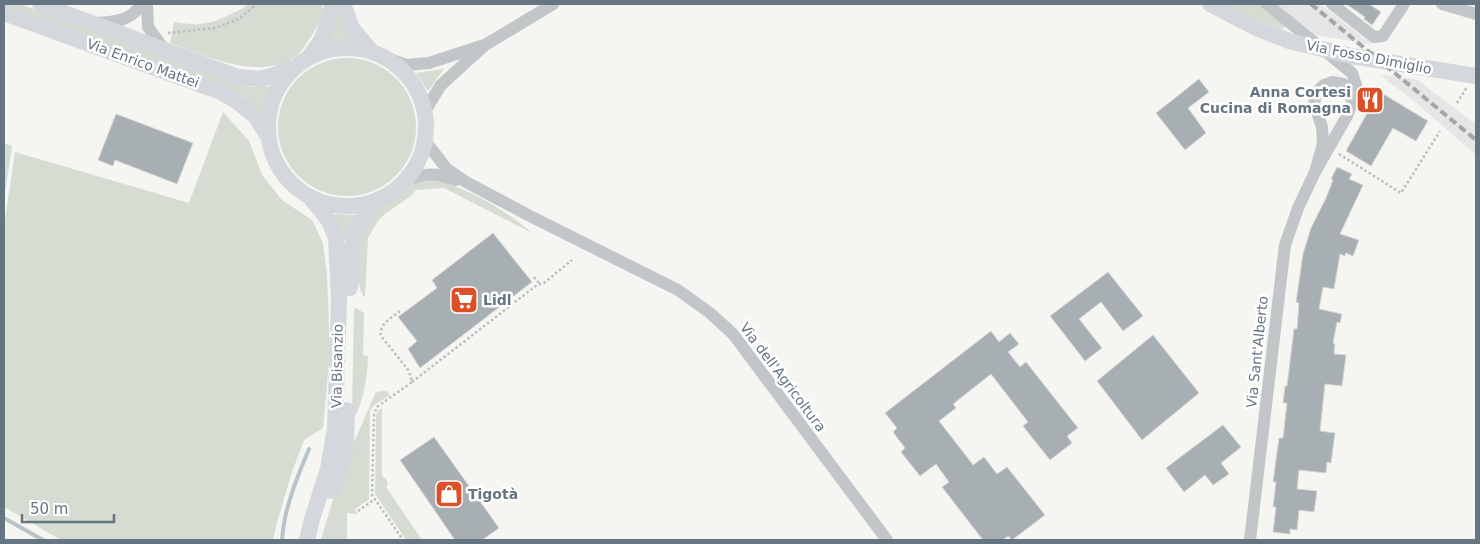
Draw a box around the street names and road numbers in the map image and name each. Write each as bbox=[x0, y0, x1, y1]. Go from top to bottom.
street label: Via Enrico Mattei bbox=[85, 35, 201, 91]
street label: Via Fosso Dimiglio bbox=[1305, 37, 1433, 77]
street label: Via Sant'Alberto bbox=[1243, 295, 1271, 409]
street label: Via dell'Agricoltura bbox=[737, 319, 829, 435]
street label: Via Bisanzio bbox=[328, 324, 346, 408]

